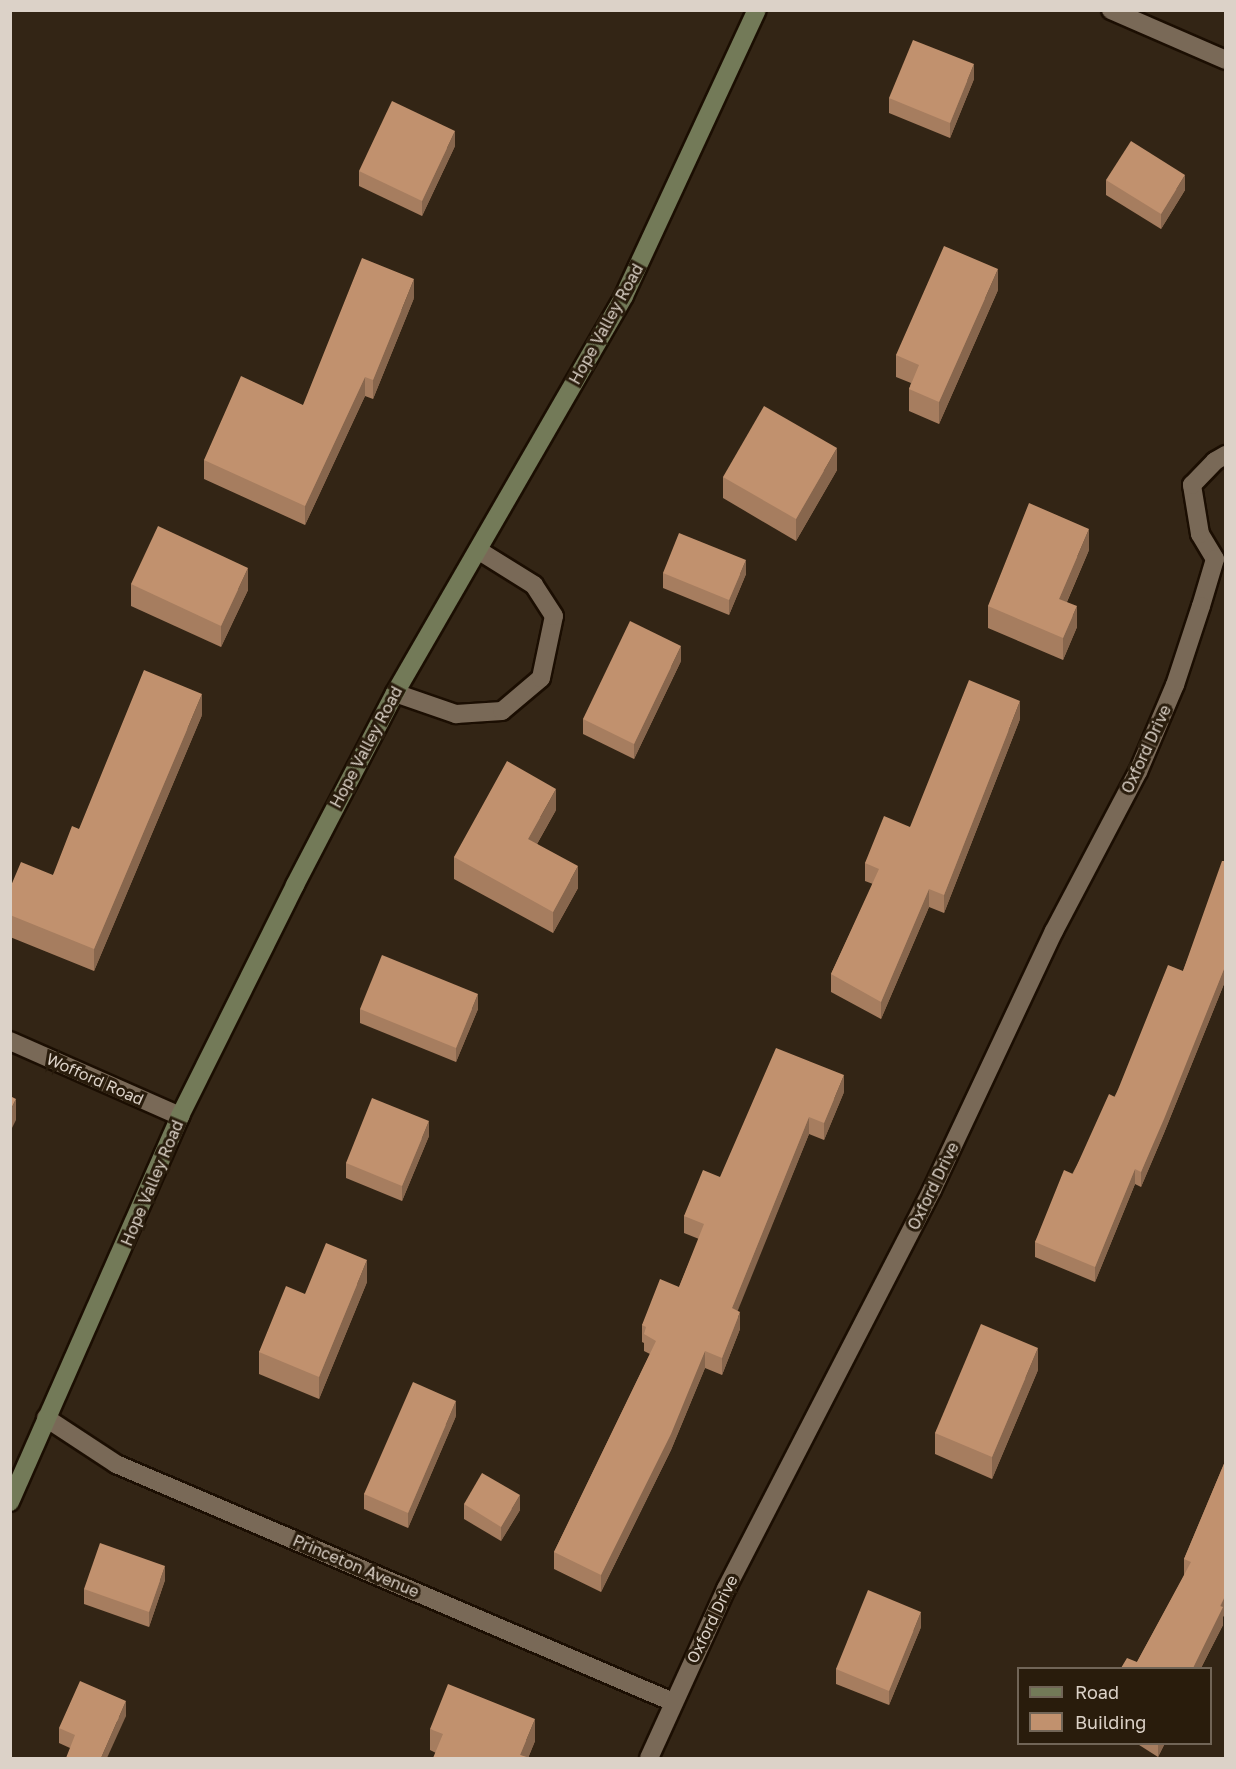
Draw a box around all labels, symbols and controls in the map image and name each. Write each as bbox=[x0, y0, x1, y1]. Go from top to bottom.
street label: Hope Valley Road bbox=[565, 260, 647, 388]
street label: Hope Valley Road bbox=[326, 683, 406, 811]
street label: Oxford Drive bbox=[1117, 702, 1175, 796]
street label: Wofford Road bbox=[43, 1049, 147, 1109]
street label: Hope Valley Road bbox=[117, 1117, 187, 1249]
street label: Oxford Drive bbox=[903, 1139, 963, 1233]
street label: Princeton Avenue bbox=[290, 1531, 422, 1601]
street label: Oxford Drive bbox=[682, 1572, 742, 1666]
legend bbox=[1017, 1667, 1212, 1745]
text: Road bbox=[1075, 1681, 1119, 1703]
text: Building bbox=[1075, 1711, 1146, 1733]

